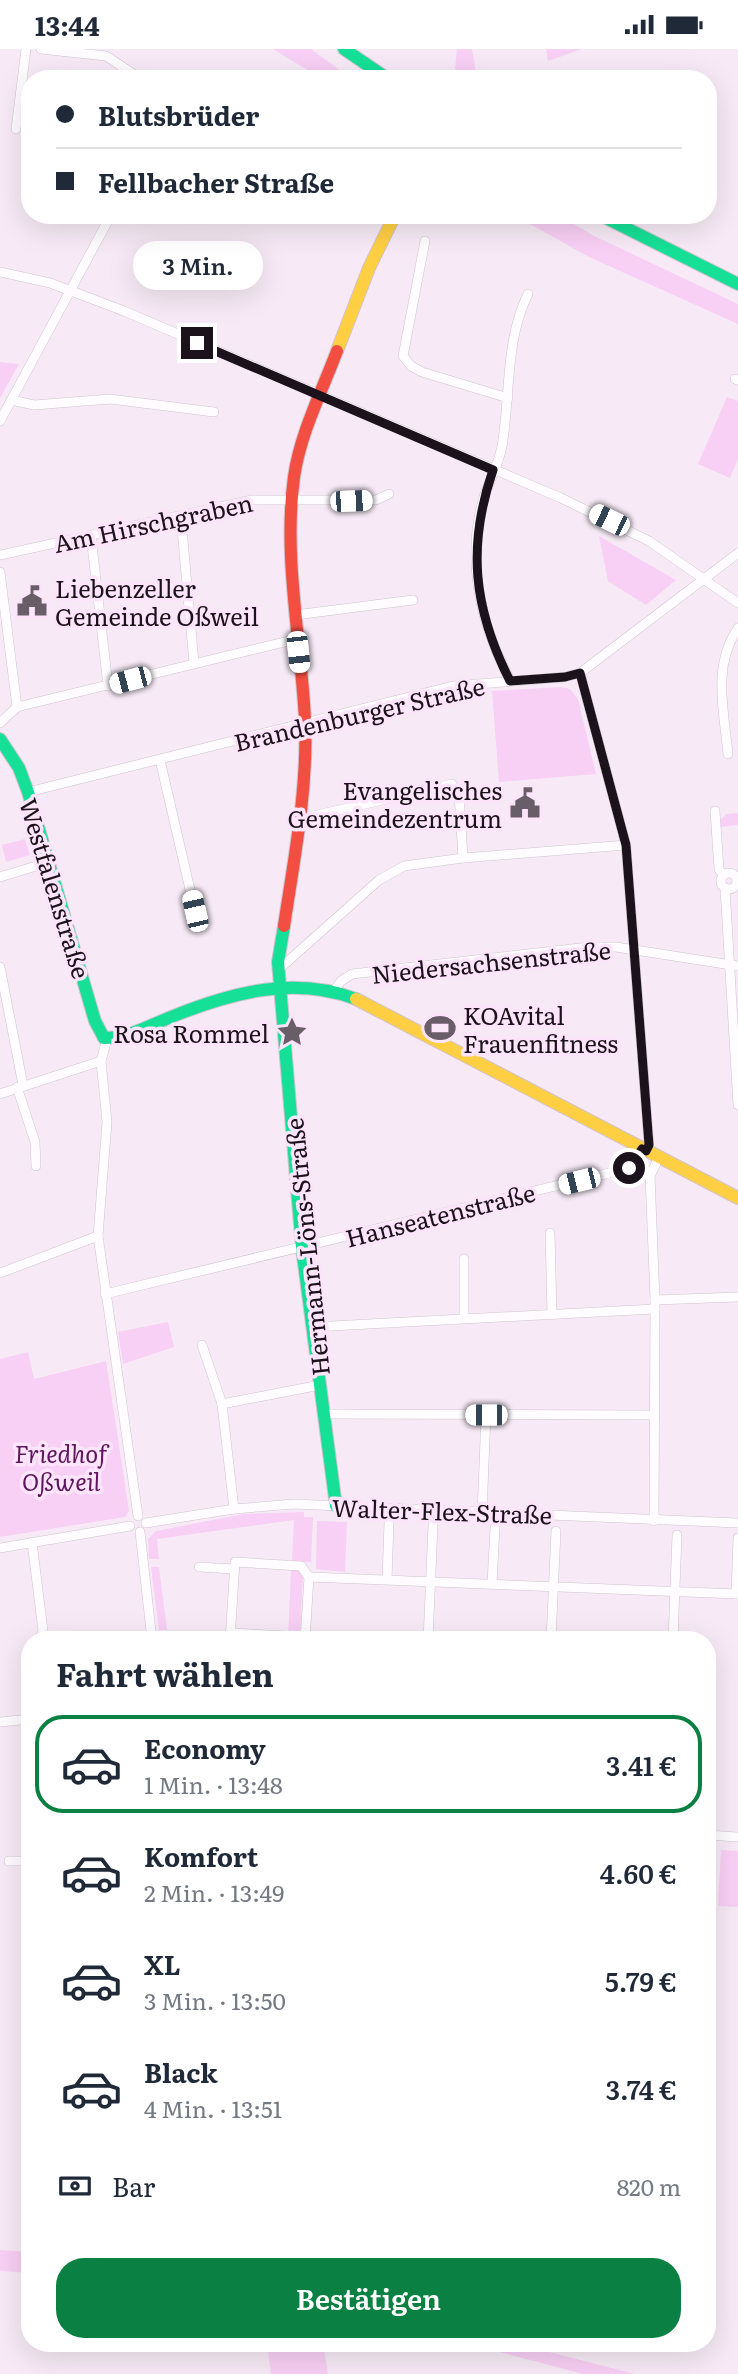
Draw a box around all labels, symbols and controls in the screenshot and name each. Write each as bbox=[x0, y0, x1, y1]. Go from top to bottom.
text: 13:44 bbox=[35, 5, 100, 44]
text: Blutsbrüder bbox=[98, 95, 259, 134]
text: Fellbacher Straße bbox=[98, 162, 334, 201]
callout: 3 Min. bbox=[132, 241, 262, 291]
text: 3 Min. bbox=[162, 248, 234, 282]
route end bbox=[181, 327, 213, 359]
street label: Am Hirschgraben bbox=[50, 484, 256, 560]
car bbox=[330, 490, 373, 512]
car bbox=[586, 501, 633, 539]
place label: Liebenzeller Gemeinde Oßweil bbox=[55, 570, 259, 633]
public building icon: Liebenzeller Gemeinde Oßweil bbox=[15, 584, 49, 618]
car bbox=[286, 630, 311, 674]
car bbox=[107, 664, 154, 696]
street label: Brandenburger Straße bbox=[230, 667, 488, 759]
place label: Evangelisches Gemeindezentrum bbox=[288, 772, 502, 835]
public building icon: Evangelisches Gemeindezentrum bbox=[508, 786, 542, 820]
street label: Westfalenstraße bbox=[12, 794, 100, 982]
car bbox=[181, 888, 210, 934]
street label: Niedersachsenstraße bbox=[370, 931, 612, 991]
place label: KOAvital Frauenfitness bbox=[463, 997, 618, 1060]
sports icon: KOAvital Frauenfitness bbox=[423, 1011, 457, 1045]
place label: Rosa Rommel bbox=[113, 1015, 269, 1050]
place icon: Rosa Rommel bbox=[275, 1015, 309, 1049]
street label: Hermann-Löns-Straße bbox=[275, 1116, 337, 1378]
route start bbox=[613, 1152, 645, 1184]
car bbox=[557, 1166, 602, 1196]
street label: Hanseatenstraße bbox=[342, 1174, 538, 1254]
car bbox=[466, 1405, 508, 1426]
park label: Friedhof Oßweil bbox=[15, 1435, 110, 1498]
street label: Walter-Flex-Straße bbox=[331, 1489, 553, 1531]
text: Fahrt wählen bbox=[56, 1649, 274, 1697]
text: Economy bbox=[144, 1728, 266, 1767]
icon: car bbox=[60, 1733, 123, 1796]
text: 3.41 € bbox=[606, 1745, 677, 1784]
text: 1 Min. · 13:48 bbox=[144, 1767, 283, 1801]
text: Komfort bbox=[144, 1836, 258, 1875]
icon: car bbox=[60, 1841, 123, 1904]
text: 4.60 € bbox=[600, 1853, 677, 1892]
text: 2 Min. · 13:49 bbox=[144, 1875, 284, 1909]
text: XL bbox=[144, 1944, 181, 1983]
icon: car bbox=[60, 1949, 123, 2012]
text: 5.79 € bbox=[605, 1961, 677, 2000]
text: 3 Min. · 13:50 bbox=[144, 1983, 286, 2017]
text: Black bbox=[144, 2052, 218, 2091]
icon: car bbox=[60, 2057, 123, 2120]
text: 3.74 € bbox=[606, 2069, 677, 2108]
text: 4 Min. · 13:51 bbox=[144, 2091, 282, 2125]
text: Bar bbox=[112, 2166, 155, 2205]
icon: cash bbox=[56, 2167, 94, 2205]
text: 820 m bbox=[617, 2169, 681, 2203]
button: Bestätigen bbox=[56, 2258, 681, 2338]

